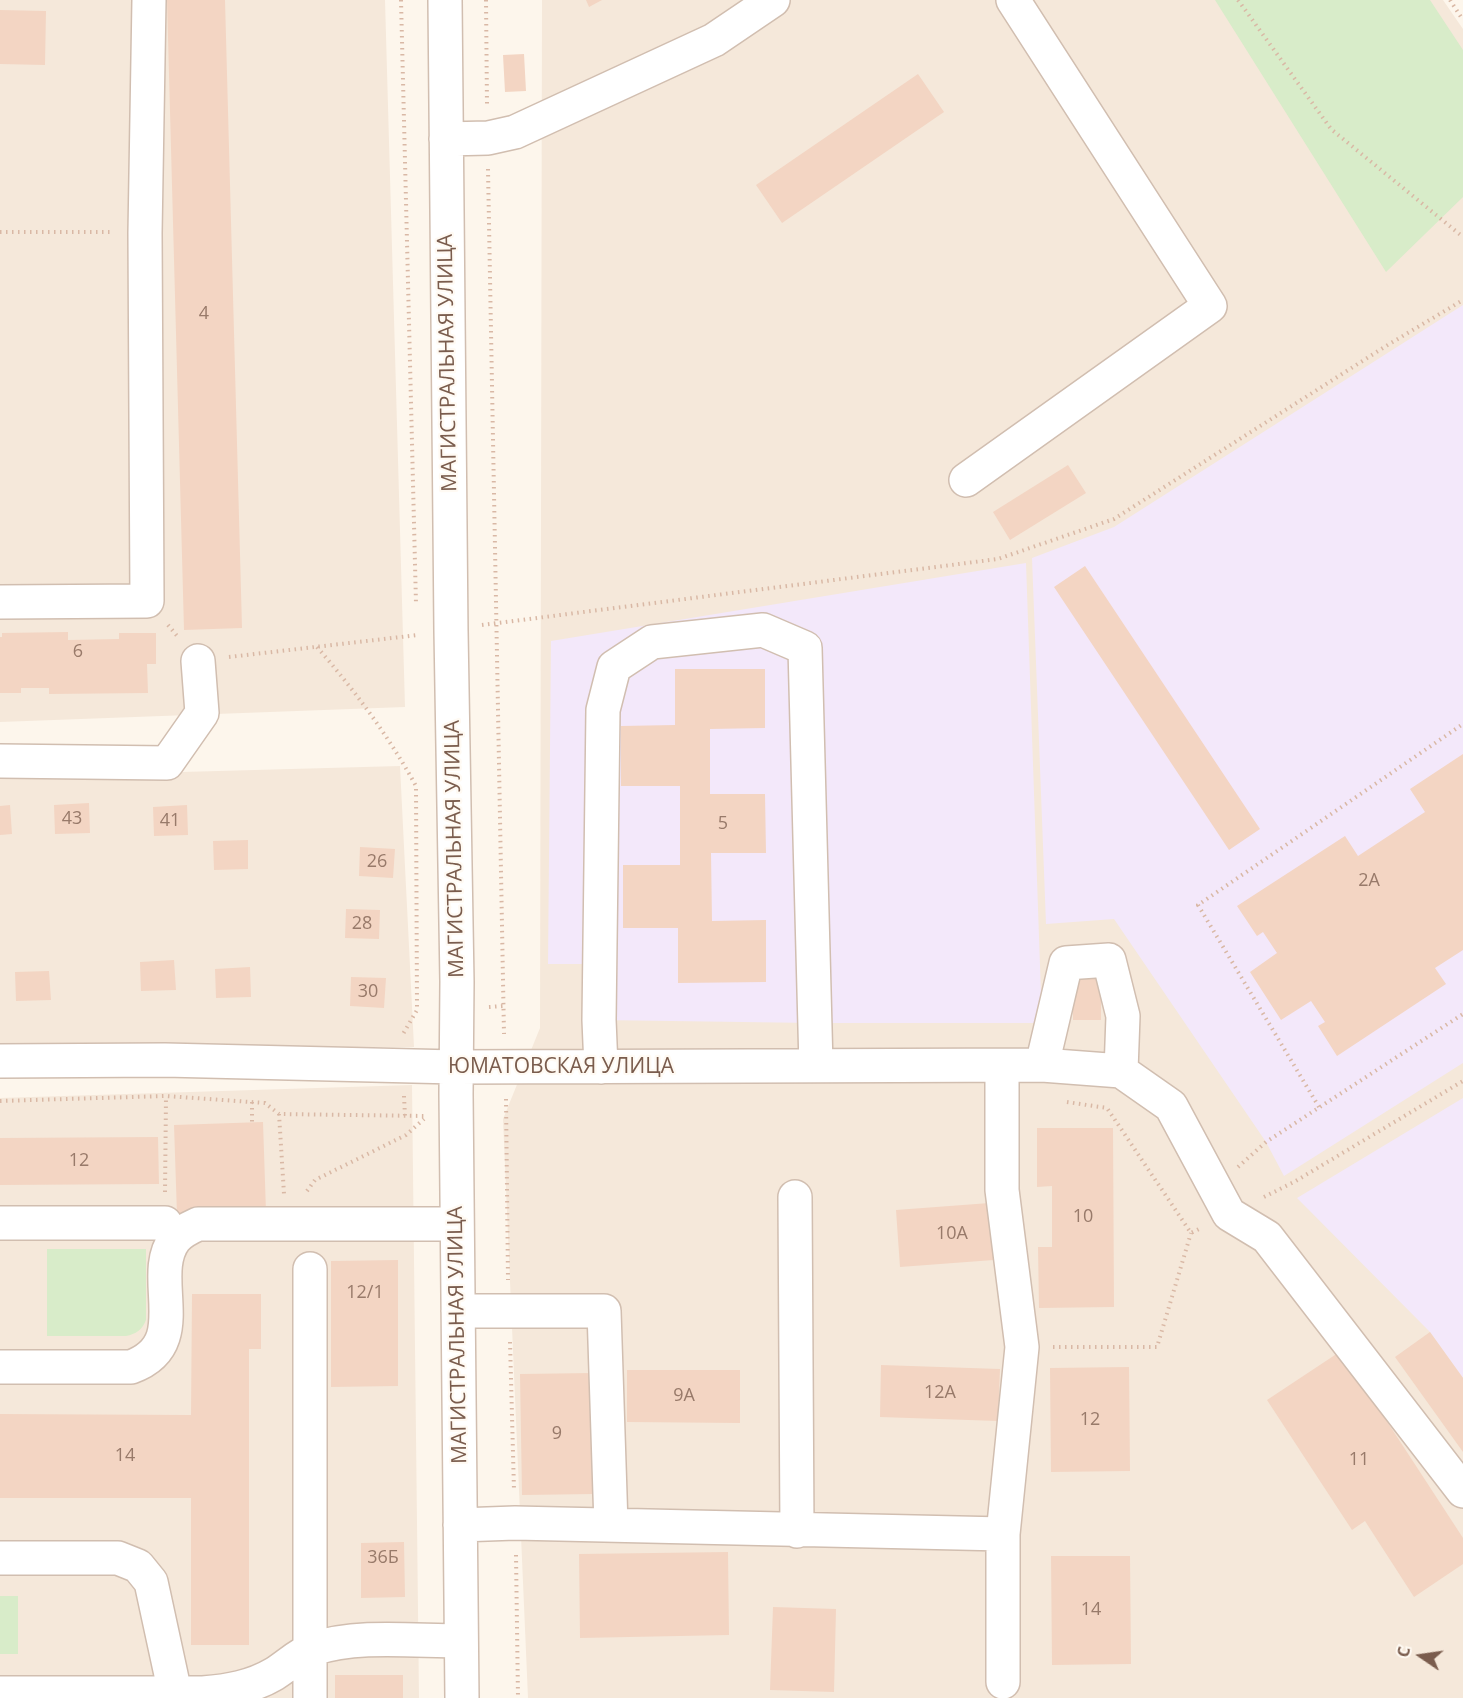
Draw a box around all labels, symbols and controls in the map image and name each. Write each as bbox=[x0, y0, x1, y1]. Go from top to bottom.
street label: МАГИСТРАЛЬНАЯ УЛИЦА bbox=[433, 234, 463, 492]
house number: 4 bbox=[199, 303, 209, 325]
house number: 6 bbox=[73, 641, 83, 663]
street label: МАГИСТРАЛЬНАЯ УЛИЦА bbox=[440, 720, 470, 978]
house number: 43 bbox=[62, 808, 82, 830]
house number: 41 bbox=[160, 810, 180, 832]
house number: 5 bbox=[718, 813, 728, 835]
house number: 26 bbox=[367, 851, 387, 873]
house number: 2А bbox=[1358, 870, 1380, 892]
house number: 28 bbox=[352, 913, 372, 935]
house number: 30 bbox=[358, 981, 378, 1003]
street label: ЮМАТОВСКАЯ УЛИЦА bbox=[448, 1054, 674, 1080]
house number: 12 bbox=[69, 1150, 89, 1172]
street label: МАГИСТРАЛЬНАЯ УЛИЦА bbox=[443, 1206, 473, 1464]
house number: 10 bbox=[1073, 1206, 1093, 1228]
house number: 10А bbox=[936, 1223, 968, 1245]
house number: 12/1 bbox=[346, 1282, 384, 1304]
house number: 12А bbox=[924, 1382, 956, 1404]
house number: 9А bbox=[673, 1385, 695, 1407]
house number: 12 bbox=[1080, 1409, 1100, 1431]
house number: 9 bbox=[552, 1423, 562, 1445]
house number: 14 bbox=[115, 1445, 135, 1467]
house number: 11 bbox=[1349, 1449, 1369, 1471]
house number: 36Б bbox=[367, 1547, 399, 1569]
house number: 14 bbox=[1081, 1599, 1101, 1621]
north arrow bbox=[1391, 1626, 1451, 1686]
text: С bbox=[1392, 1645, 1415, 1659]

